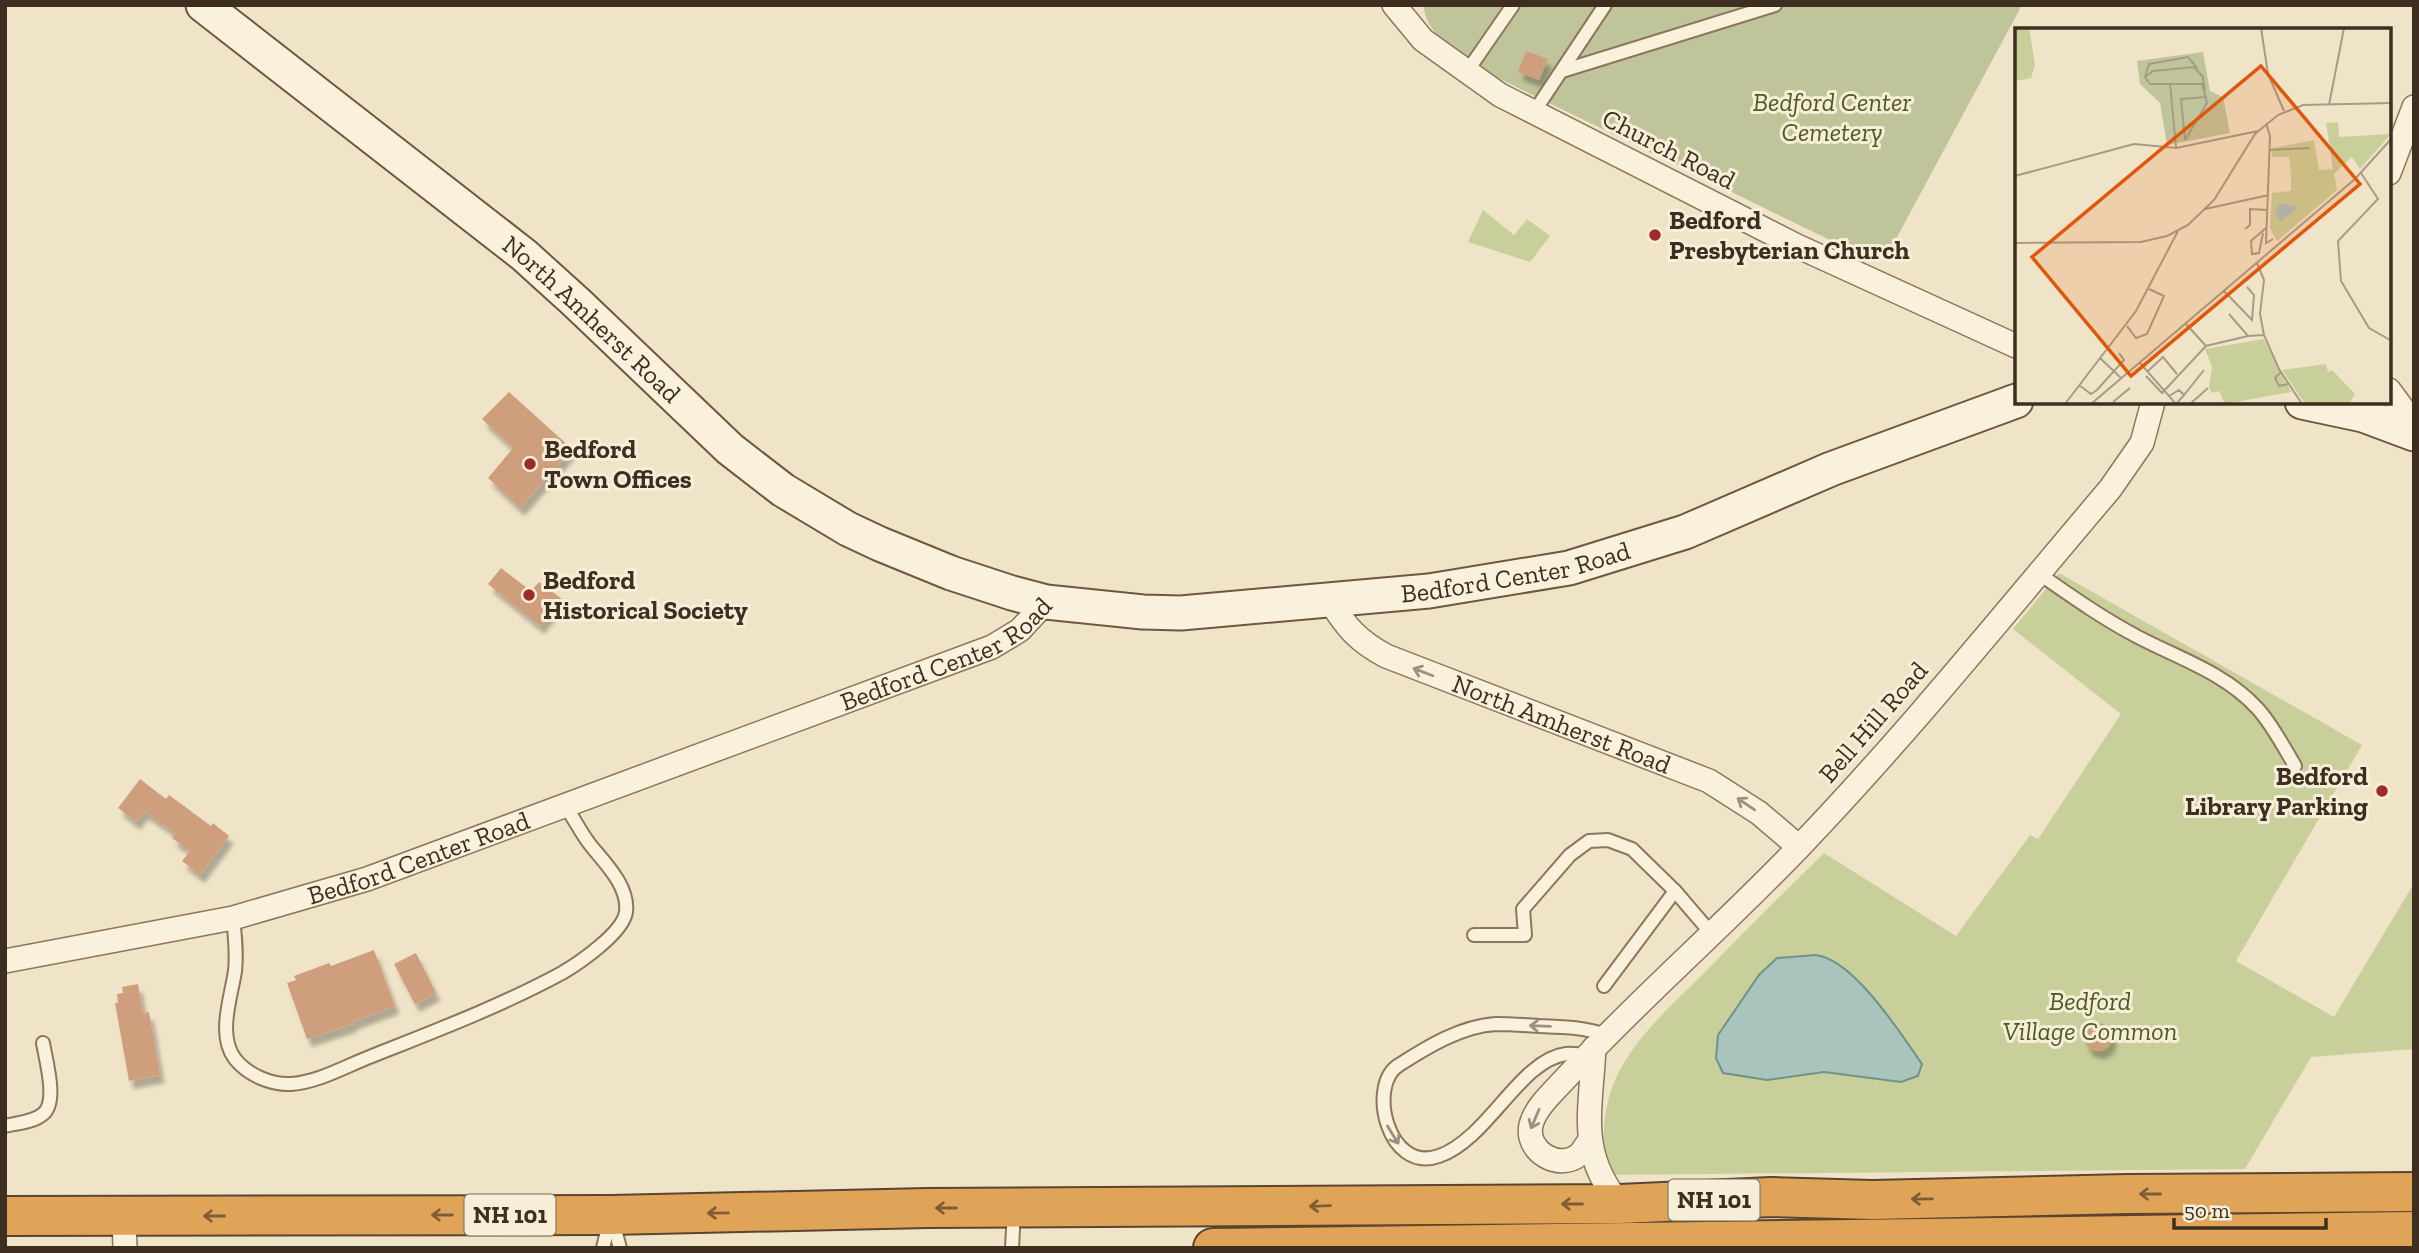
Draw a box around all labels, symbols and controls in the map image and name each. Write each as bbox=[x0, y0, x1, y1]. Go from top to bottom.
inset map bbox=[2015, 28, 2391, 404]
park label: Bedford Center Cemetery bbox=[1753, 86, 1911, 148]
street label: Church Road bbox=[1597, 102, 1741, 196]
place label: Bedford Presbyterian Church bbox=[1669, 204, 1910, 266]
marker: Bedford Presbyterian Church bbox=[1647, 227, 1663, 243]
street label: North Amherst Road bbox=[496, 228, 688, 410]
place label: Bedford Town Offices bbox=[544, 433, 692, 495]
marker: Bedford Town Offices bbox=[522, 456, 538, 472]
street label: Bedford Center Road bbox=[1400, 534, 1634, 609]
place label: Bedford Historical Society bbox=[543, 564, 748, 626]
marker: Bedford Historical Society bbox=[521, 587, 537, 603]
street label: Bedford Center Road bbox=[836, 590, 1059, 718]
street label: Bell Hill Road bbox=[1812, 655, 1934, 789]
one-way arrow bbox=[1412, 664, 1434, 677]
street label: North Amherst Road bbox=[1448, 667, 1676, 781]
place label: Bedford Library Parking bbox=[2185, 760, 2368, 822]
marker: Bedford Library Parking bbox=[2374, 783, 2390, 799]
one-way arrow bbox=[1737, 797, 1756, 811]
street label: Bedford Center Road bbox=[304, 804, 534, 911]
park label: Bedford Village Common bbox=[2003, 985, 2177, 1047]
one-way arrow bbox=[1529, 1019, 1552, 1032]
one-way arrow bbox=[1528, 1107, 1541, 1129]
one-way arrow bbox=[1386, 1125, 1400, 1145]
road number: NH 101 bbox=[1668, 1180, 1760, 1220]
scale bar bbox=[2174, 1186, 2326, 1230]
one-way arrow bbox=[2138, 1187, 2161, 1201]
one-way arrow bbox=[1911, 1192, 1934, 1206]
road number: NH 101 bbox=[464, 1195, 556, 1236]
one-way arrow bbox=[1561, 1197, 1584, 1211]
text: 50 m bbox=[2184, 1198, 2230, 1223]
one-way arrow bbox=[1309, 1200, 1332, 1213]
one-way arrow bbox=[934, 1201, 957, 1215]
one-way arrow bbox=[707, 1206, 730, 1219]
one-way arrow bbox=[430, 1208, 453, 1222]
one-way arrow bbox=[203, 1209, 226, 1223]

